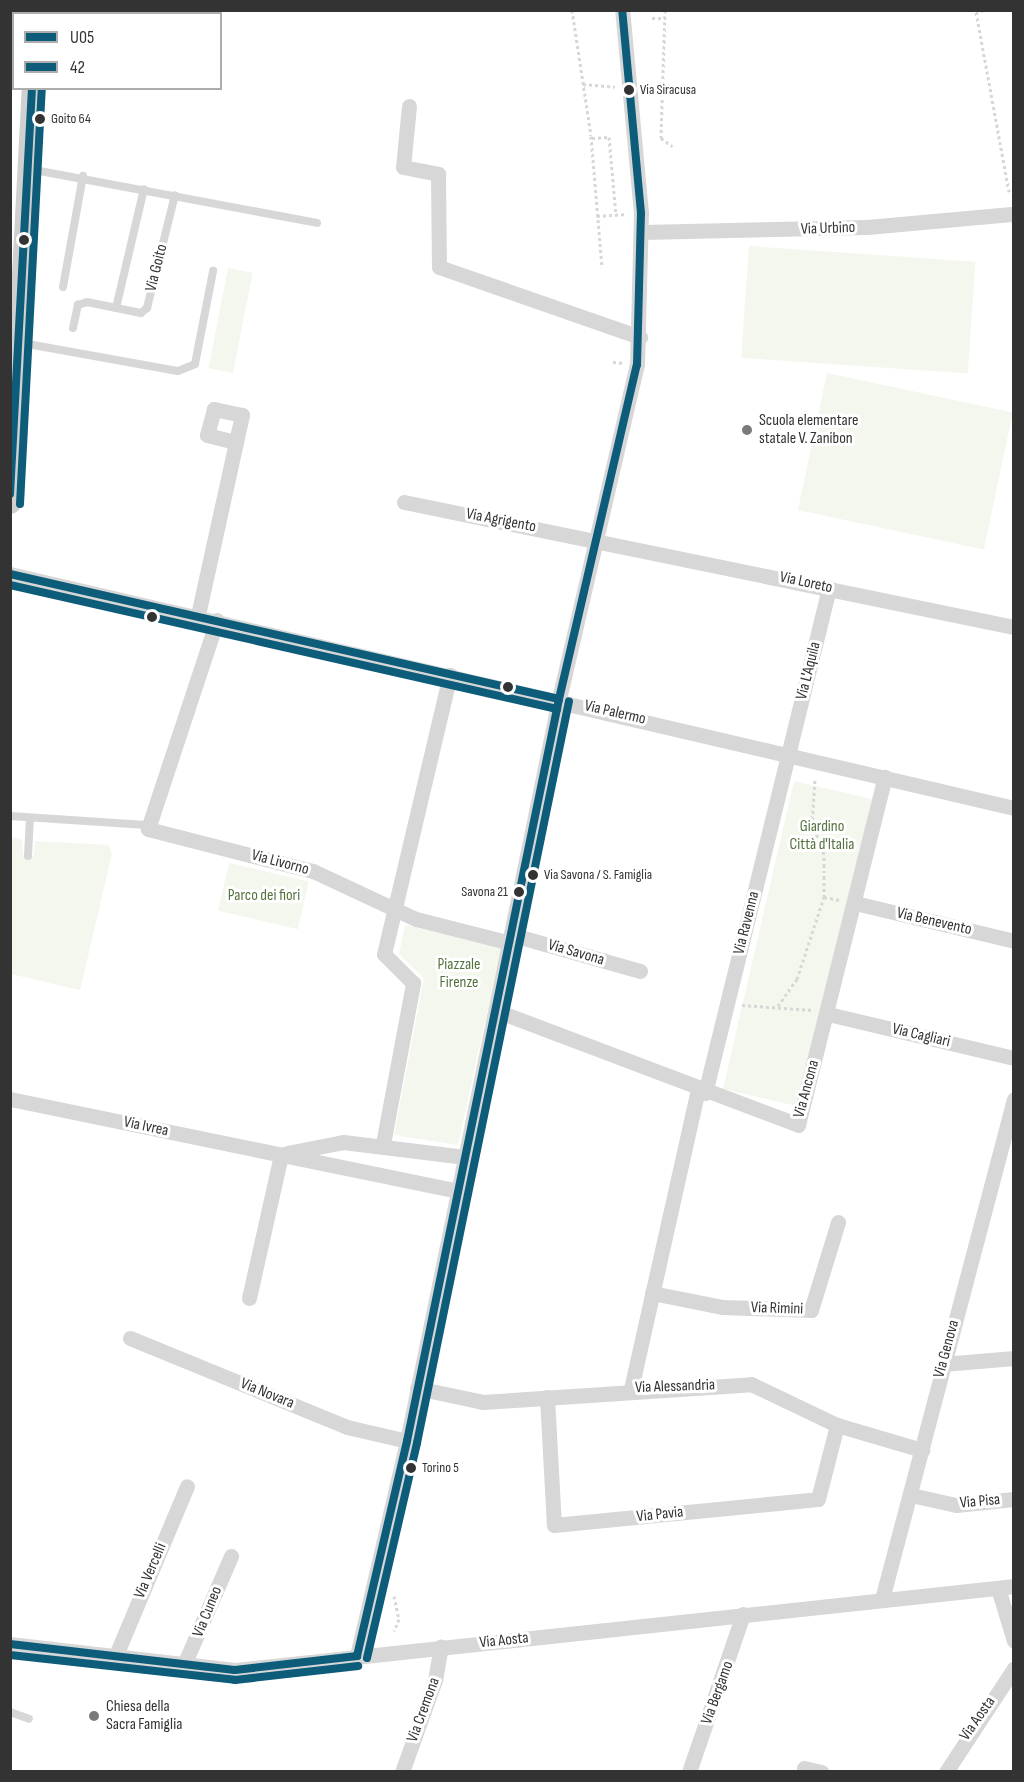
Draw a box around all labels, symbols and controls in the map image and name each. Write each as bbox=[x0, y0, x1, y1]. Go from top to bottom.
legend bbox=[12, 12, 222, 90]
text: U05 bbox=[70, 27, 94, 48]
text: 42 bbox=[70, 57, 85, 78]
place label: Via Siracusa bbox=[640, 82, 696, 98]
marker: Via Siracusa bbox=[623, 84, 635, 96]
place label: Goito 64 bbox=[51, 111, 91, 127]
marker: Goito 64 bbox=[34, 113, 46, 125]
street label: Via Urbino bbox=[800, 218, 856, 240]
unlabelled marker bbox=[18, 234, 30, 246]
street label: Via Goito bbox=[142, 242, 172, 294]
place label: Scuola elementare statale V. Zanibon bbox=[759, 411, 858, 449]
marker: Scuola elementare statale V. Zanibon bbox=[740, 423, 754, 437]
street label: Via Agrigento bbox=[464, 505, 538, 537]
street label: Via Loreto bbox=[778, 568, 834, 598]
unlabelled marker bbox=[146, 611, 158, 623]
street label: Via L'Aquila bbox=[793, 640, 825, 702]
unlabelled marker bbox=[502, 681, 514, 693]
street label: Via Palermo bbox=[582, 697, 648, 729]
park label: Giardino Città d'Italia bbox=[790, 817, 854, 855]
street label: Via Livorno bbox=[249, 846, 311, 880]
place label: Via Savona / S. Famiglia bbox=[544, 867, 652, 883]
marker: Via Savona / S. Famiglia bbox=[527, 869, 539, 881]
place label: Savona 21 bbox=[461, 884, 508, 900]
park label: Parco dei fiori bbox=[228, 886, 300, 906]
marker: Savona 21 bbox=[513, 886, 525, 898]
street label: Via Ravenna bbox=[730, 889, 764, 957]
street label: Via Benevento bbox=[895, 904, 973, 940]
street label: Via Savona bbox=[546, 936, 606, 970]
park label: Piazzale Firenze bbox=[438, 955, 480, 993]
street label: Via Cagliari bbox=[890, 1020, 952, 1052]
street label: Via Ancona bbox=[790, 1058, 824, 1120]
street label: Via Ivrea bbox=[122, 1113, 170, 1141]
street label: Via Rimini bbox=[751, 1298, 803, 1320]
street label: Via Genova bbox=[930, 1318, 964, 1380]
street label: Via Novara bbox=[237, 1375, 297, 1413]
street label: Via Alessandria bbox=[635, 1376, 715, 1398]
place label: Torino 5 bbox=[422, 1460, 459, 1476]
marker: Torino 5 bbox=[405, 1462, 417, 1474]
street label: Via Pisa bbox=[959, 1491, 1001, 1513]
street label: Via Pavia bbox=[636, 1503, 684, 1527]
street label: Via Vercelli bbox=[131, 1540, 171, 1602]
street label: Via Cuneo bbox=[189, 1584, 227, 1640]
street label: Via Aosta bbox=[478, 1629, 530, 1653]
street label: Via Bergamo bbox=[698, 1659, 738, 1727]
street label: Via Cremona bbox=[403, 1675, 445, 1745]
street label: Via Aosta bbox=[956, 1693, 1000, 1745]
place label: Chiesa della Sacra Famiglia bbox=[106, 1697, 182, 1735]
marker: Chiesa della Sacra Famiglia bbox=[87, 1709, 101, 1723]

